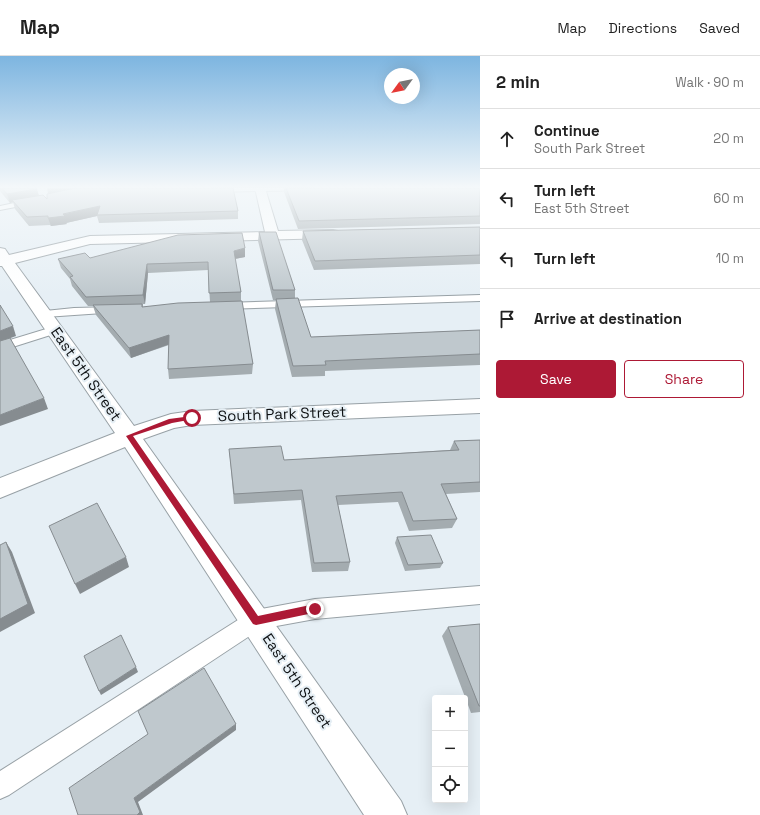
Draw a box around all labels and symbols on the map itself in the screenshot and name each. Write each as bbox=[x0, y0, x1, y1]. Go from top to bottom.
north arrow bbox=[384, 68, 420, 104]
street label: East 5th Street bbox=[47, 323, 126, 424]
street label: South Park Street bbox=[217, 402, 347, 425]
route start bbox=[183, 409, 201, 427]
route end bbox=[306, 600, 324, 618]
street label: East 5th Street bbox=[259, 630, 336, 732]

